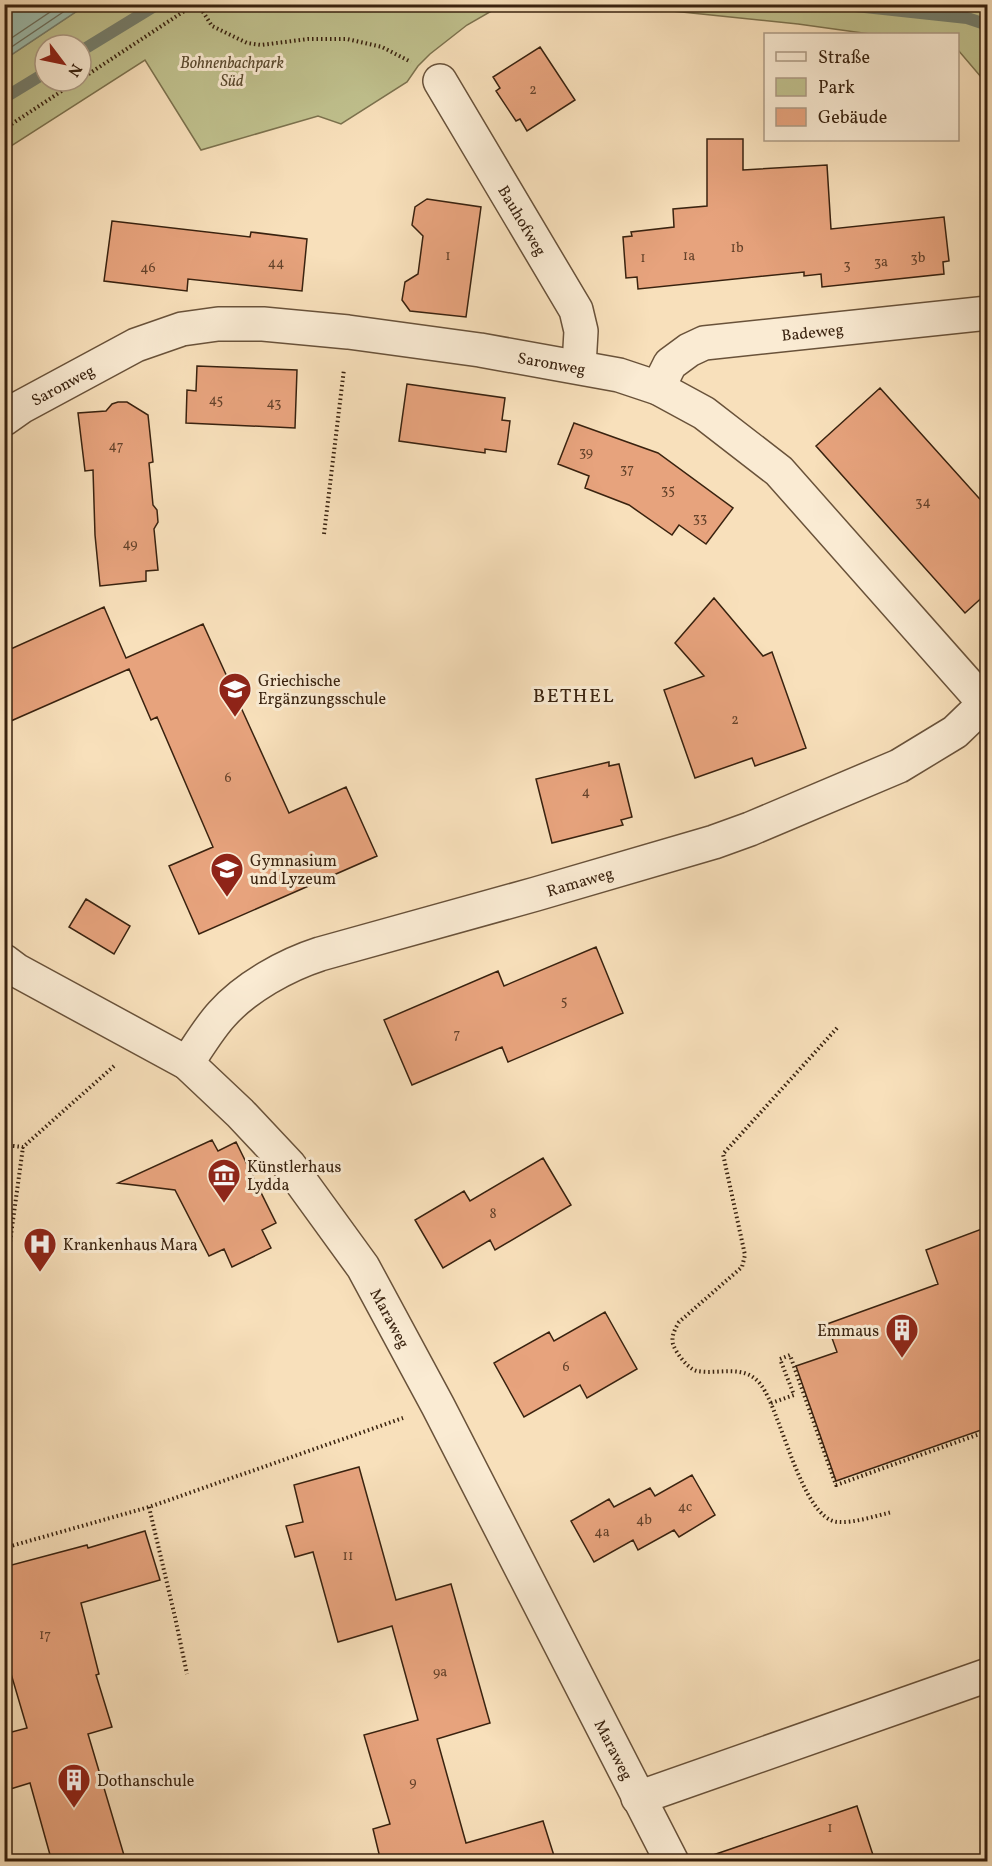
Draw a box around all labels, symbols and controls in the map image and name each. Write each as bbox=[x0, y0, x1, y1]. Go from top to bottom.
north arrow bbox=[33, 33, 93, 93]
legend bbox=[764, 33, 959, 141]
text: Straße bbox=[818, 46, 870, 71]
park label: Bohnenbachpark Süd bbox=[180, 53, 285, 93]
text: N bbox=[61, 59, 86, 81]
text: Park bbox=[818, 76, 855, 101]
house number: 2 bbox=[529, 81, 537, 100]
text: Gebäude bbox=[818, 106, 887, 131]
street label: Bauhofweg bbox=[491, 182, 551, 261]
house number: 1b bbox=[730, 239, 744, 258]
house number: 1 bbox=[445, 247, 451, 266]
house number: 1a bbox=[683, 247, 695, 266]
house number: 1 bbox=[640, 249, 646, 268]
house number: 3b bbox=[911, 249, 926, 268]
house number: 3a bbox=[874, 253, 888, 272]
house number: 44 bbox=[268, 254, 284, 273]
house number: 3 bbox=[843, 256, 851, 275]
house number: 46 bbox=[140, 259, 156, 278]
street label: Badeweg bbox=[780, 319, 845, 348]
street label: Saronweg bbox=[515, 348, 587, 382]
street label: Saronweg bbox=[28, 360, 99, 412]
house number: 45 bbox=[209, 391, 223, 410]
house number: 43 bbox=[267, 394, 281, 413]
house number: 47 bbox=[108, 437, 124, 456]
house number: 39 bbox=[579, 443, 593, 462]
house number: 37 bbox=[620, 460, 634, 479]
house number: 35 bbox=[661, 481, 675, 500]
house number: 34 bbox=[915, 493, 931, 512]
house number: 33 bbox=[693, 509, 707, 528]
house number: 49 bbox=[122, 535, 138, 554]
school or university icon: Griechische Ergänzungsschule bbox=[217, 671, 253, 718]
place label: Griechische Ergänzungsschule bbox=[258, 671, 386, 711]
district label: BETHEL bbox=[533, 683, 615, 711]
house number: 2 bbox=[731, 711, 739, 730]
house number: 6 bbox=[224, 769, 232, 788]
house number: 4 bbox=[582, 783, 590, 802]
school or university icon: Gymnasium und Lyzeum bbox=[209, 851, 245, 898]
place label: Gymnasium und Lyzeum bbox=[250, 851, 337, 891]
street label: Ramaweg bbox=[544, 863, 616, 903]
house number: 5 bbox=[561, 992, 567, 1011]
house number: 7 bbox=[454, 1025, 461, 1044]
museum icon: Künstlerhaus Lydda bbox=[206, 1157, 242, 1204]
place label: Künstlerhaus Lydda bbox=[247, 1157, 341, 1197]
house number: 8 bbox=[489, 1205, 497, 1224]
hospital icon: Krankenhaus Mara bbox=[22, 1226, 58, 1273]
place label: Krankenhaus Mara bbox=[63, 1235, 198, 1257]
street label: Maraweg bbox=[364, 1285, 414, 1353]
building icon: Emmaus bbox=[884, 1312, 920, 1359]
place label: Emmaus bbox=[817, 1321, 879, 1343]
house number: 6 bbox=[562, 1358, 570, 1377]
house number: 4c bbox=[678, 1498, 692, 1517]
house number: 4b bbox=[636, 1511, 652, 1530]
house number: 4a bbox=[594, 1523, 610, 1542]
house number: 11 bbox=[343, 1547, 353, 1566]
house number: 17 bbox=[39, 1626, 51, 1645]
house number: 9a bbox=[433, 1663, 447, 1682]
street label: Maraweg bbox=[588, 1716, 637, 1784]
building icon: Dothanschule bbox=[56, 1762, 92, 1809]
place label: Dothanschule bbox=[97, 1771, 194, 1793]
house number: 9 bbox=[409, 1773, 417, 1792]
house number: 1 bbox=[827, 1819, 833, 1838]

